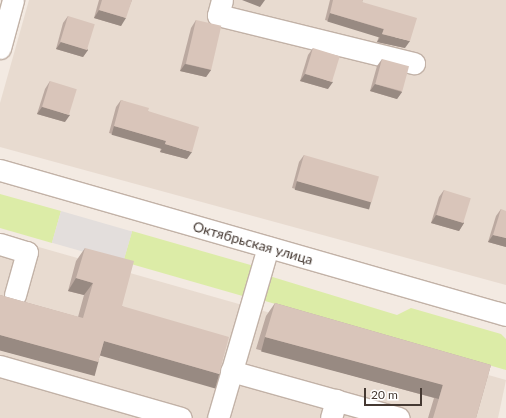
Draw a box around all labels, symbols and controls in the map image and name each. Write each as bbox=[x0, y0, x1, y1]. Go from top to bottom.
street label: Октябрьская улица bbox=[191, 218, 315, 268]
scale bar bbox=[366, 380, 424, 406]
text: 20 m bbox=[371, 387, 398, 402]

